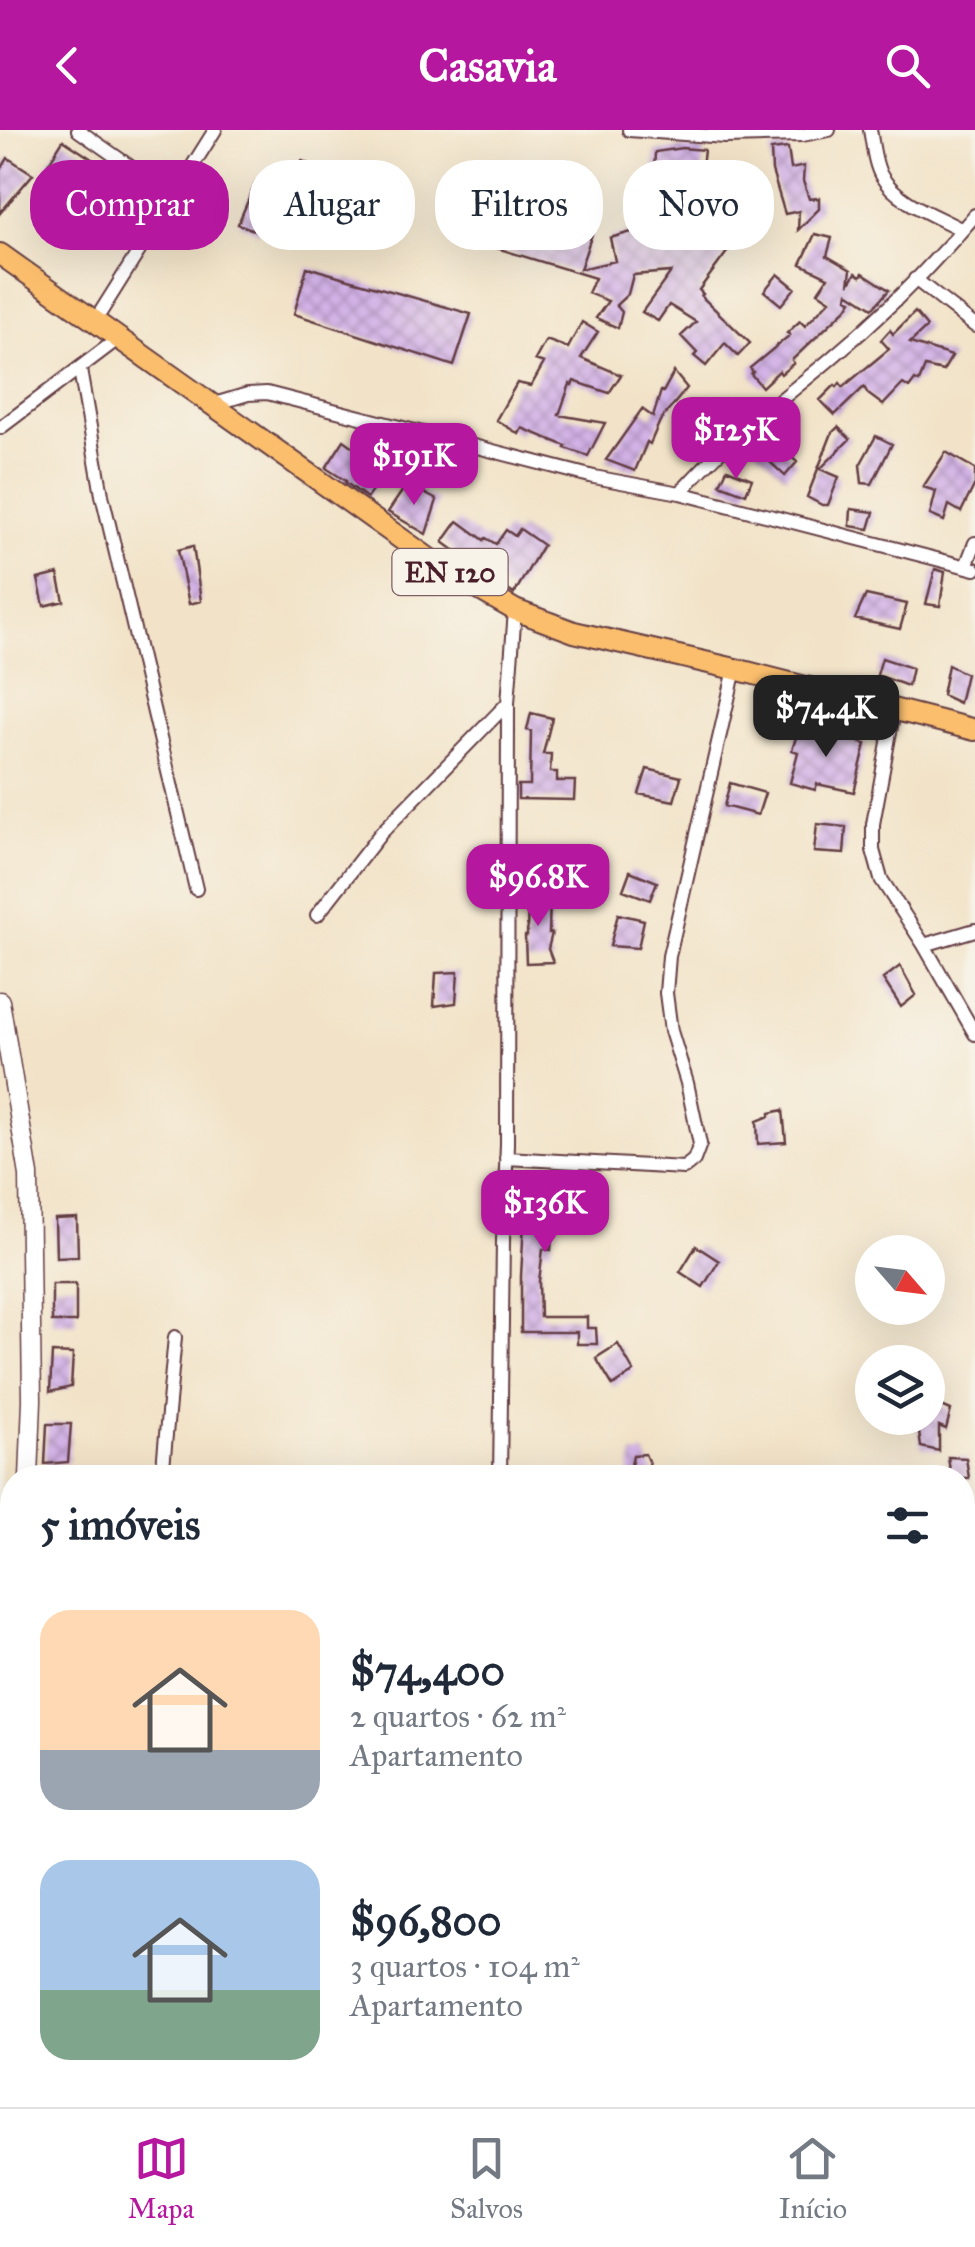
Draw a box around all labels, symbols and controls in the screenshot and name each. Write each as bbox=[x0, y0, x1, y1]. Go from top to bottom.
icon: back bbox=[40, 38, 95, 93]
text: Casavia bbox=[419, 38, 556, 93]
icon: search bbox=[880, 38, 935, 93]
chip: Comprar bbox=[30, 160, 229, 250]
chip: Alugar bbox=[249, 160, 415, 250]
chip: Filtros bbox=[435, 160, 603, 250]
chip: Novo bbox=[623, 160, 774, 250]
pin: $125K bbox=[666, 397, 806, 482]
text: $125K bbox=[694, 410, 778, 449]
pin: $191K bbox=[344, 423, 484, 508]
text: $191K bbox=[372, 436, 456, 475]
road number: EN 120 bbox=[392, 549, 508, 595]
pin: $74.4K bbox=[745, 675, 907, 760]
text: $74.4K bbox=[775, 688, 877, 727]
pin: $96.8K bbox=[457, 844, 619, 929]
text: $96.8K bbox=[488, 857, 588, 896]
pin: $136K bbox=[475, 1170, 615, 1255]
text: $136K bbox=[503, 1183, 587, 1222]
north arrow bbox=[855, 1235, 945, 1325]
map controls bbox=[855, 1235, 945, 1435]
button: layers bbox=[855, 1345, 945, 1435]
icon: filters bbox=[880, 1498, 935, 1553]
text: 5 imóveis bbox=[40, 1499, 200, 1551]
text: $74,400 bbox=[350, 1645, 505, 1697]
icon: home bbox=[120, 1650, 240, 1770]
text: 2 quartos · 62 m² bbox=[350, 1697, 566, 1736]
text: Apartamento bbox=[350, 1736, 523, 1775]
text: $96,800 bbox=[350, 1895, 501, 1947]
icon: home bbox=[120, 1900, 240, 2020]
text: 3 quartos · 104 m² bbox=[350, 1947, 580, 1986]
text: Apartamento bbox=[350, 1986, 523, 2025]
tab: Mapa bbox=[128, 2131, 194, 2226]
tab: Salvos bbox=[450, 2131, 523, 2226]
tab: Início bbox=[779, 2131, 847, 2226]

